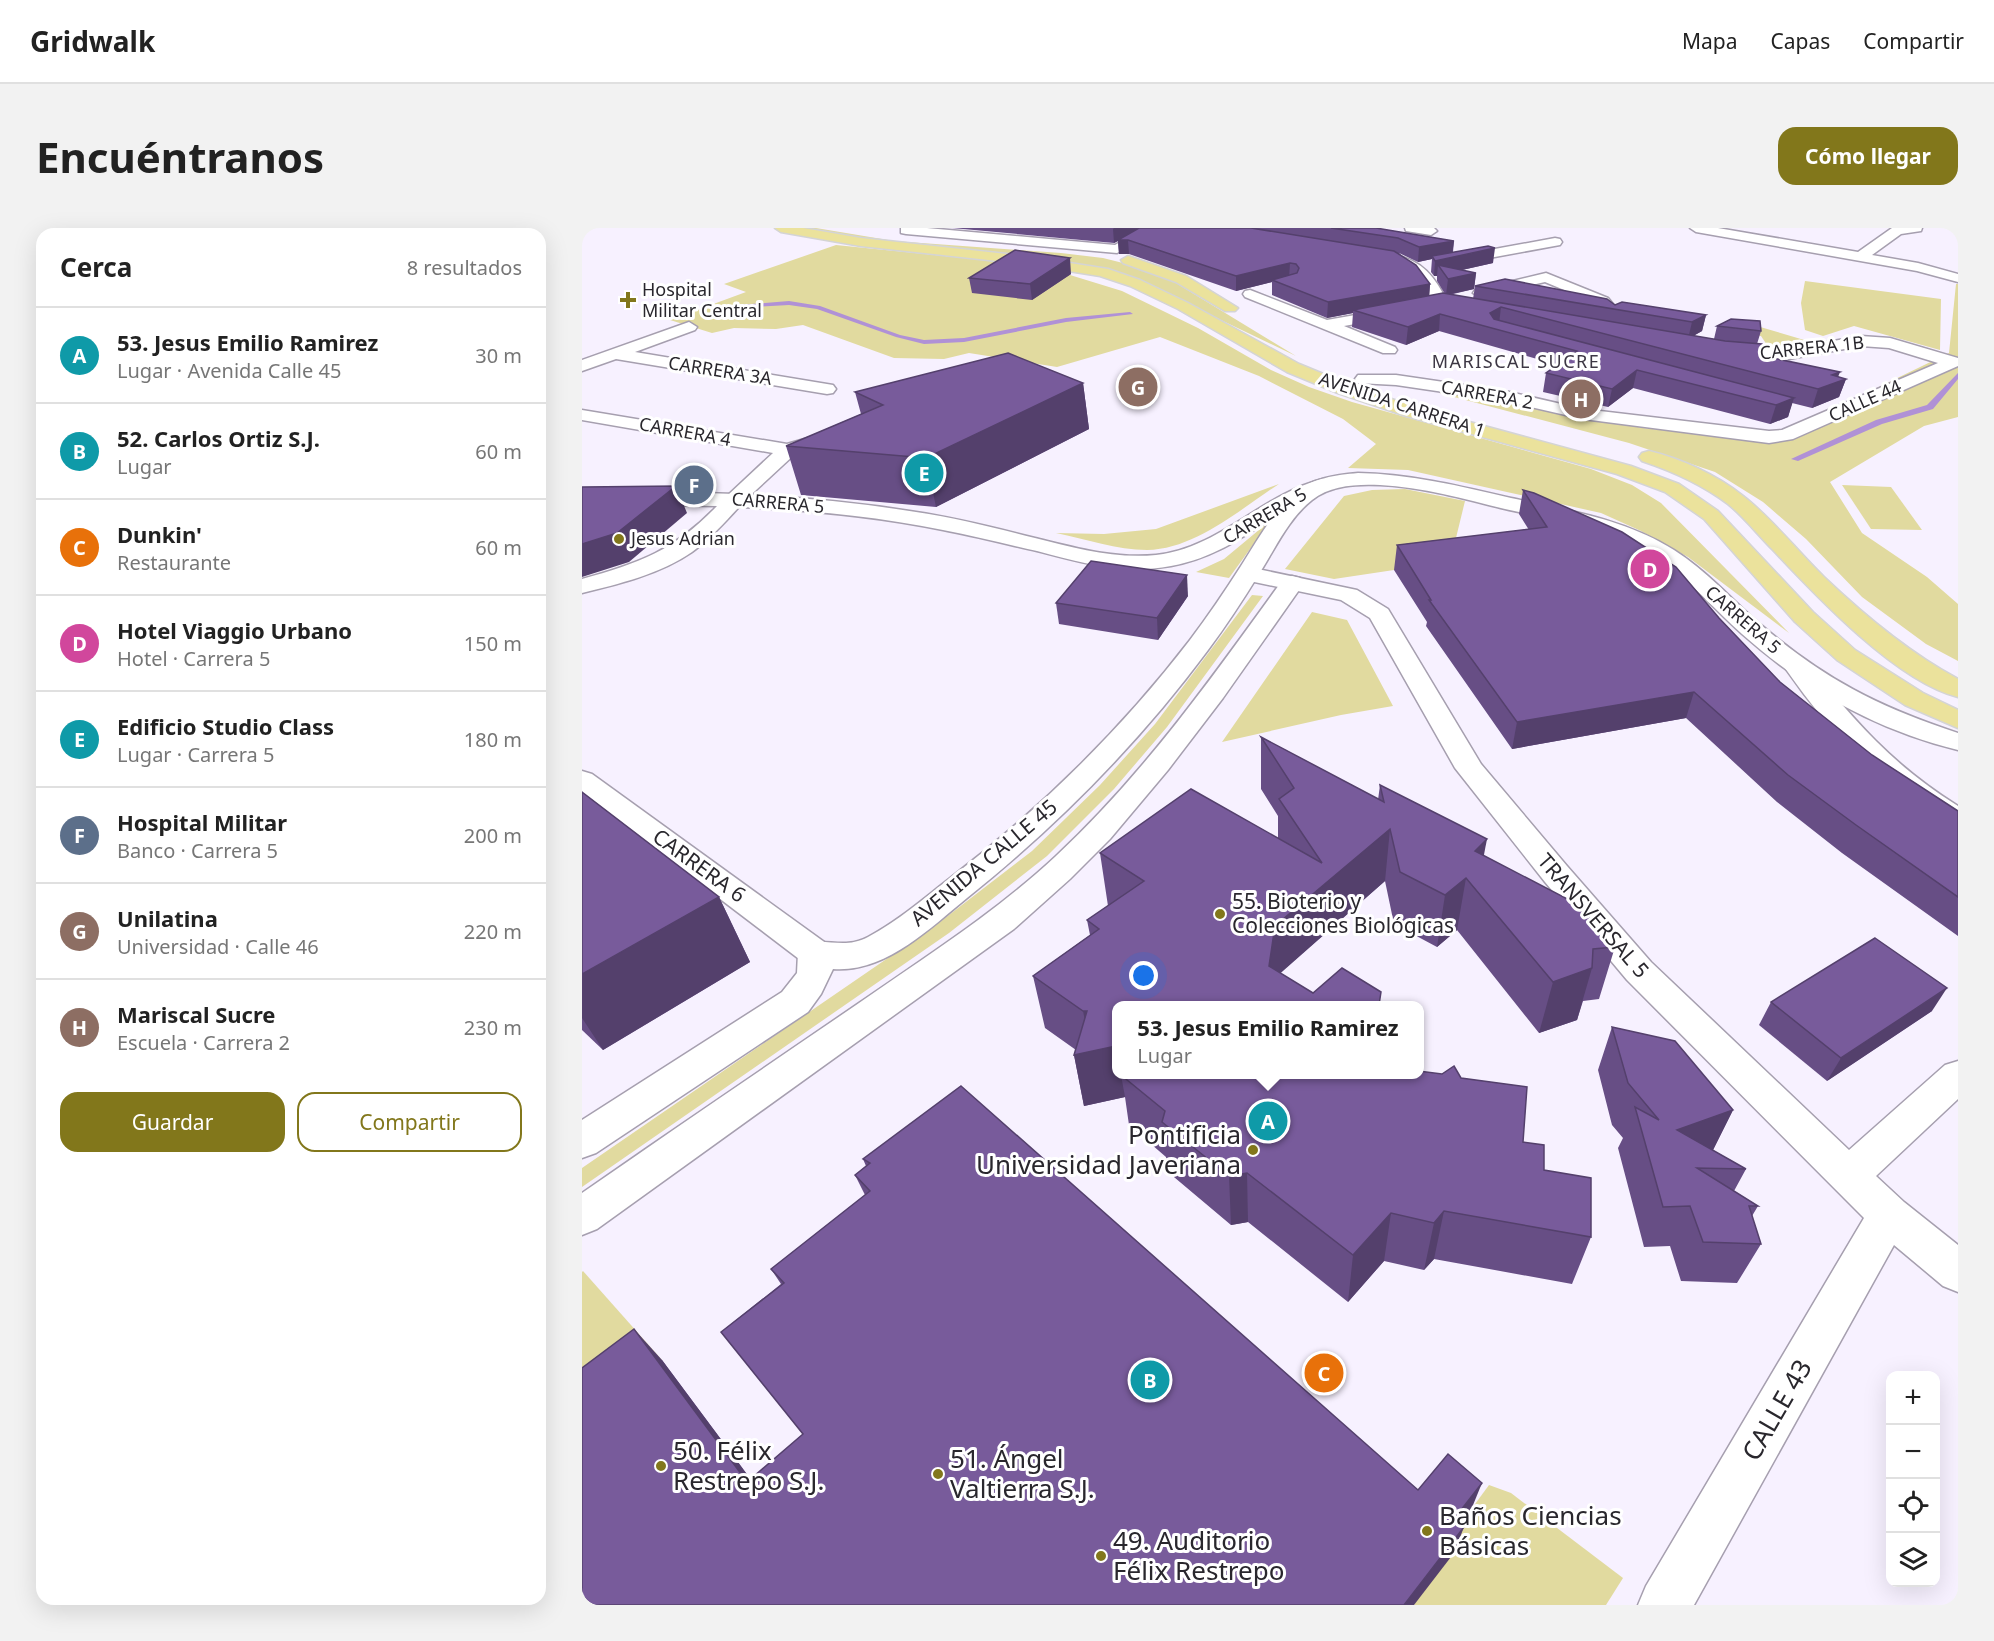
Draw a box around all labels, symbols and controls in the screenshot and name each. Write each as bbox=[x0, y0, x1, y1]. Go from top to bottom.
text: Gridwalk bbox=[30, 22, 155, 60]
text: Mapa bbox=[1682, 27, 1738, 55]
text: Capas bbox=[1771, 27, 1830, 55]
text: Compartir bbox=[1863, 27, 1964, 55]
button: Cómo llegar bbox=[1778, 127, 1958, 185]
text: Encuéntranos bbox=[36, 128, 324, 185]
text: Cerca bbox=[60, 249, 132, 285]
text: 8 resultados bbox=[407, 254, 522, 281]
place label: Hospital Militar Central bbox=[642, 277, 762, 322]
marker: Hospital Militar Central bbox=[619, 291, 637, 309]
text: 53. Jesus Emilio Ramirez bbox=[117, 327, 378, 357]
street label: CARRERA 1B bbox=[1759, 330, 1865, 364]
text: A bbox=[73, 342, 86, 369]
text: 30 m bbox=[475, 342, 522, 369]
district label: MARISCAL SUCRE bbox=[1432, 349, 1600, 373]
street label: CARRERA 3A bbox=[667, 350, 774, 390]
text: Lugar · Avenida Calle 45 bbox=[117, 357, 341, 384]
pin: G bbox=[1118, 364, 1158, 410]
street label: AVENIDA CARRERA 1 bbox=[1316, 366, 1488, 442]
street label: CALLE 44 bbox=[1825, 373, 1905, 427]
street label: CARRERA 2 bbox=[1439, 374, 1535, 414]
pin: H bbox=[1562, 376, 1600, 422]
street label: CARRERA 4 bbox=[637, 411, 733, 451]
text: 52. Carlos Ortiz S.J. bbox=[117, 423, 320, 453]
text: B bbox=[73, 438, 86, 465]
text: 60 m bbox=[475, 438, 522, 465]
pin: E bbox=[904, 450, 944, 496]
text: Lugar bbox=[117, 453, 172, 480]
pin: F bbox=[674, 462, 714, 508]
street label: CARRERA 5 bbox=[1218, 482, 1311, 549]
street label: CARRERA 5 bbox=[731, 486, 825, 518]
text: Dunkin' bbox=[117, 519, 202, 549]
place label: Jesus Adrian bbox=[629, 526, 735, 550]
marker: Jesus Adrian bbox=[612, 532, 626, 546]
text: C bbox=[73, 534, 86, 561]
text: 60 m bbox=[475, 534, 522, 561]
pin: D bbox=[1630, 546, 1670, 592]
text: Restaurante bbox=[117, 549, 231, 576]
street label: CARRERA 5 bbox=[1701, 580, 1787, 659]
text: Hotel Viaggio Urbano bbox=[117, 615, 352, 645]
text: D bbox=[72, 630, 87, 657]
text: 150 m bbox=[464, 630, 522, 657]
text: Hotel · Carrera 5 bbox=[117, 645, 270, 672]
text: Edificio Studio Class bbox=[117, 711, 334, 741]
text: E bbox=[74, 726, 85, 753]
text: 180 m bbox=[464, 726, 522, 753]
text: Lugar · Carrera 5 bbox=[117, 741, 274, 768]
street label: AVENIDA CALLE 45 bbox=[904, 793, 1063, 932]
text: Hospital Militar bbox=[117, 807, 287, 837]
text: F bbox=[74, 822, 85, 849]
text: 200 m bbox=[464, 822, 522, 849]
street label: CARRERA 6 bbox=[647, 822, 752, 908]
text: Banco · Carrera 5 bbox=[117, 837, 278, 864]
street label: TRANSVERSAL 5 bbox=[1532, 847, 1656, 984]
place label: 55. Bioterio y Colecciones Biológicas bbox=[1232, 887, 1454, 939]
text: Unilatina bbox=[117, 903, 218, 933]
marker: 55. Bioterio y Colecciones Biológicas bbox=[1213, 907, 1227, 921]
text: G bbox=[72, 918, 87, 945]
text: 220 m bbox=[464, 918, 522, 945]
text: Universidad · Calle 46 bbox=[117, 933, 319, 960]
your location bbox=[1129, 961, 1158, 990]
text: Mariscal Sucre bbox=[117, 999, 276, 1029]
popup bbox=[1112, 1001, 1424, 1079]
text: 53. Jesus Emilio Ramirez bbox=[1137, 1012, 1399, 1042]
text: H bbox=[72, 1014, 87, 1041]
text: 230 m bbox=[464, 1014, 522, 1041]
text: Escuela · Carrera 2 bbox=[117, 1029, 290, 1056]
text: Lugar bbox=[1137, 1042, 1192, 1069]
button: Guardar bbox=[60, 1092, 285, 1152]
button: Compartir bbox=[297, 1092, 522, 1152]
pin: A bbox=[1248, 1098, 1288, 1144]
place label: Pontificia Universidad Javeriana bbox=[976, 1116, 1241, 1182]
marker: Pontificia Universidad Javeriana bbox=[1246, 1143, 1260, 1157]
pin: C bbox=[1304, 1350, 1344, 1396]
street label: CALLE 43 bbox=[1733, 1352, 1820, 1467]
pin: B bbox=[1130, 1358, 1170, 1402]
map controls bbox=[1886, 1371, 1940, 1587]
button: + bbox=[1886, 1371, 1940, 1425]
button: − bbox=[1886, 1425, 1940, 1479]
place label: 50. Félix Restrepo S.J. bbox=[673, 1432, 824, 1498]
place label: 51. Ángel Valtierra S.J. bbox=[950, 1440, 1095, 1506]
marker: 50. Félix Restrepo S.J. bbox=[654, 1459, 668, 1473]
marker: 51. Ángel Valtierra S.J. bbox=[931, 1467, 945, 1481]
button: locate bbox=[1886, 1479, 1940, 1533]
place label: Baños Ciencias Básicas bbox=[1439, 1497, 1622, 1563]
place label: 49. Auditorio Félix Restrepo bbox=[1113, 1522, 1284, 1588]
marker: Baños Ciencias Básicas bbox=[1420, 1524, 1434, 1538]
button: layers bbox=[1886, 1533, 1940, 1587]
marker: 49. Auditorio Félix Restrepo bbox=[1094, 1549, 1108, 1563]

